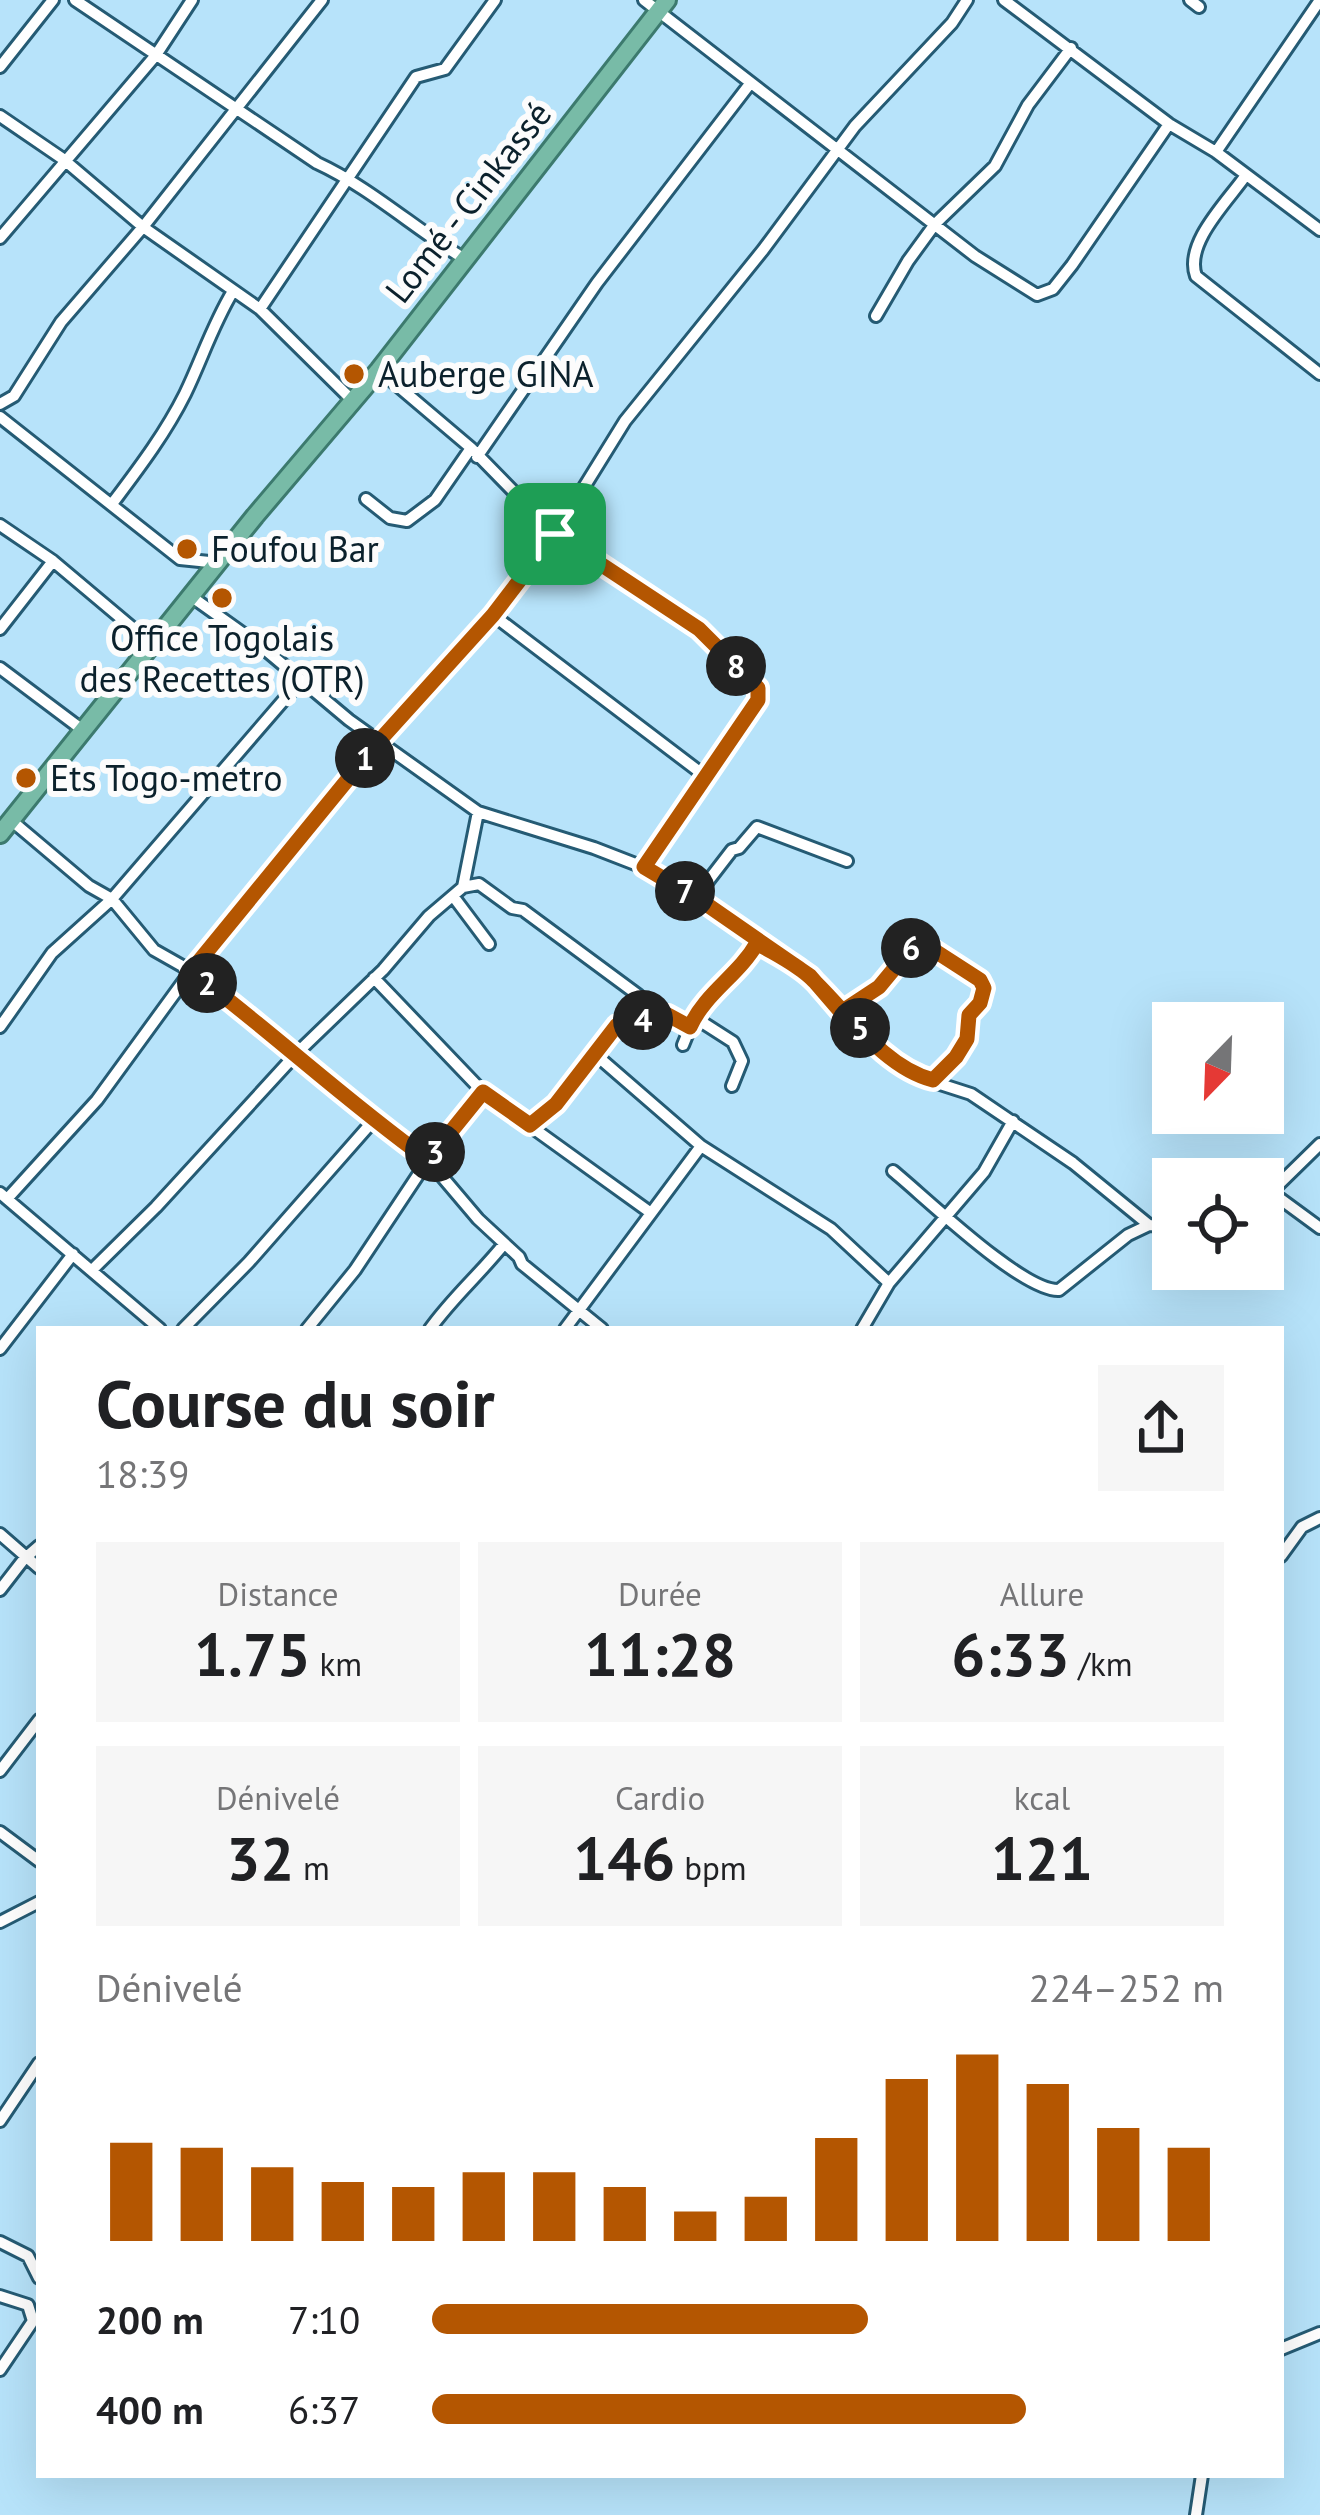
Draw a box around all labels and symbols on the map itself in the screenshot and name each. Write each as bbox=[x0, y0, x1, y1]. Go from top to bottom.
street label: Lomé - Cinkassé bbox=[374, 91, 561, 312]
place label: Auberge GINA bbox=[378, 350, 593, 397]
marker: Auberge GINA bbox=[341, 361, 367, 387]
pin bbox=[504, 483, 606, 585]
place label: Foufou Bar bbox=[211, 525, 379, 572]
marker: Foufou Bar bbox=[174, 536, 200, 562]
marker: Office Togolais des Recettes (OTR) bbox=[209, 585, 235, 611]
place label: Office Togolais des Recettes (OTR) bbox=[79, 614, 365, 702]
pin: 8 bbox=[706, 636, 766, 696]
pin: 1 bbox=[335, 728, 395, 788]
place label: Ets Togo-metro bbox=[50, 754, 283, 801]
marker: Ets Togo-metro bbox=[13, 765, 39, 791]
pin: 7 bbox=[655, 861, 715, 921]
pin: 6 bbox=[881, 918, 941, 978]
pin: 2 bbox=[177, 953, 237, 1013]
pin: 4 bbox=[613, 990, 673, 1050]
pin: 5 bbox=[830, 998, 890, 1058]
north arrow bbox=[1152, 1002, 1284, 1134]
pin: 3 bbox=[405, 1122, 465, 1182]

